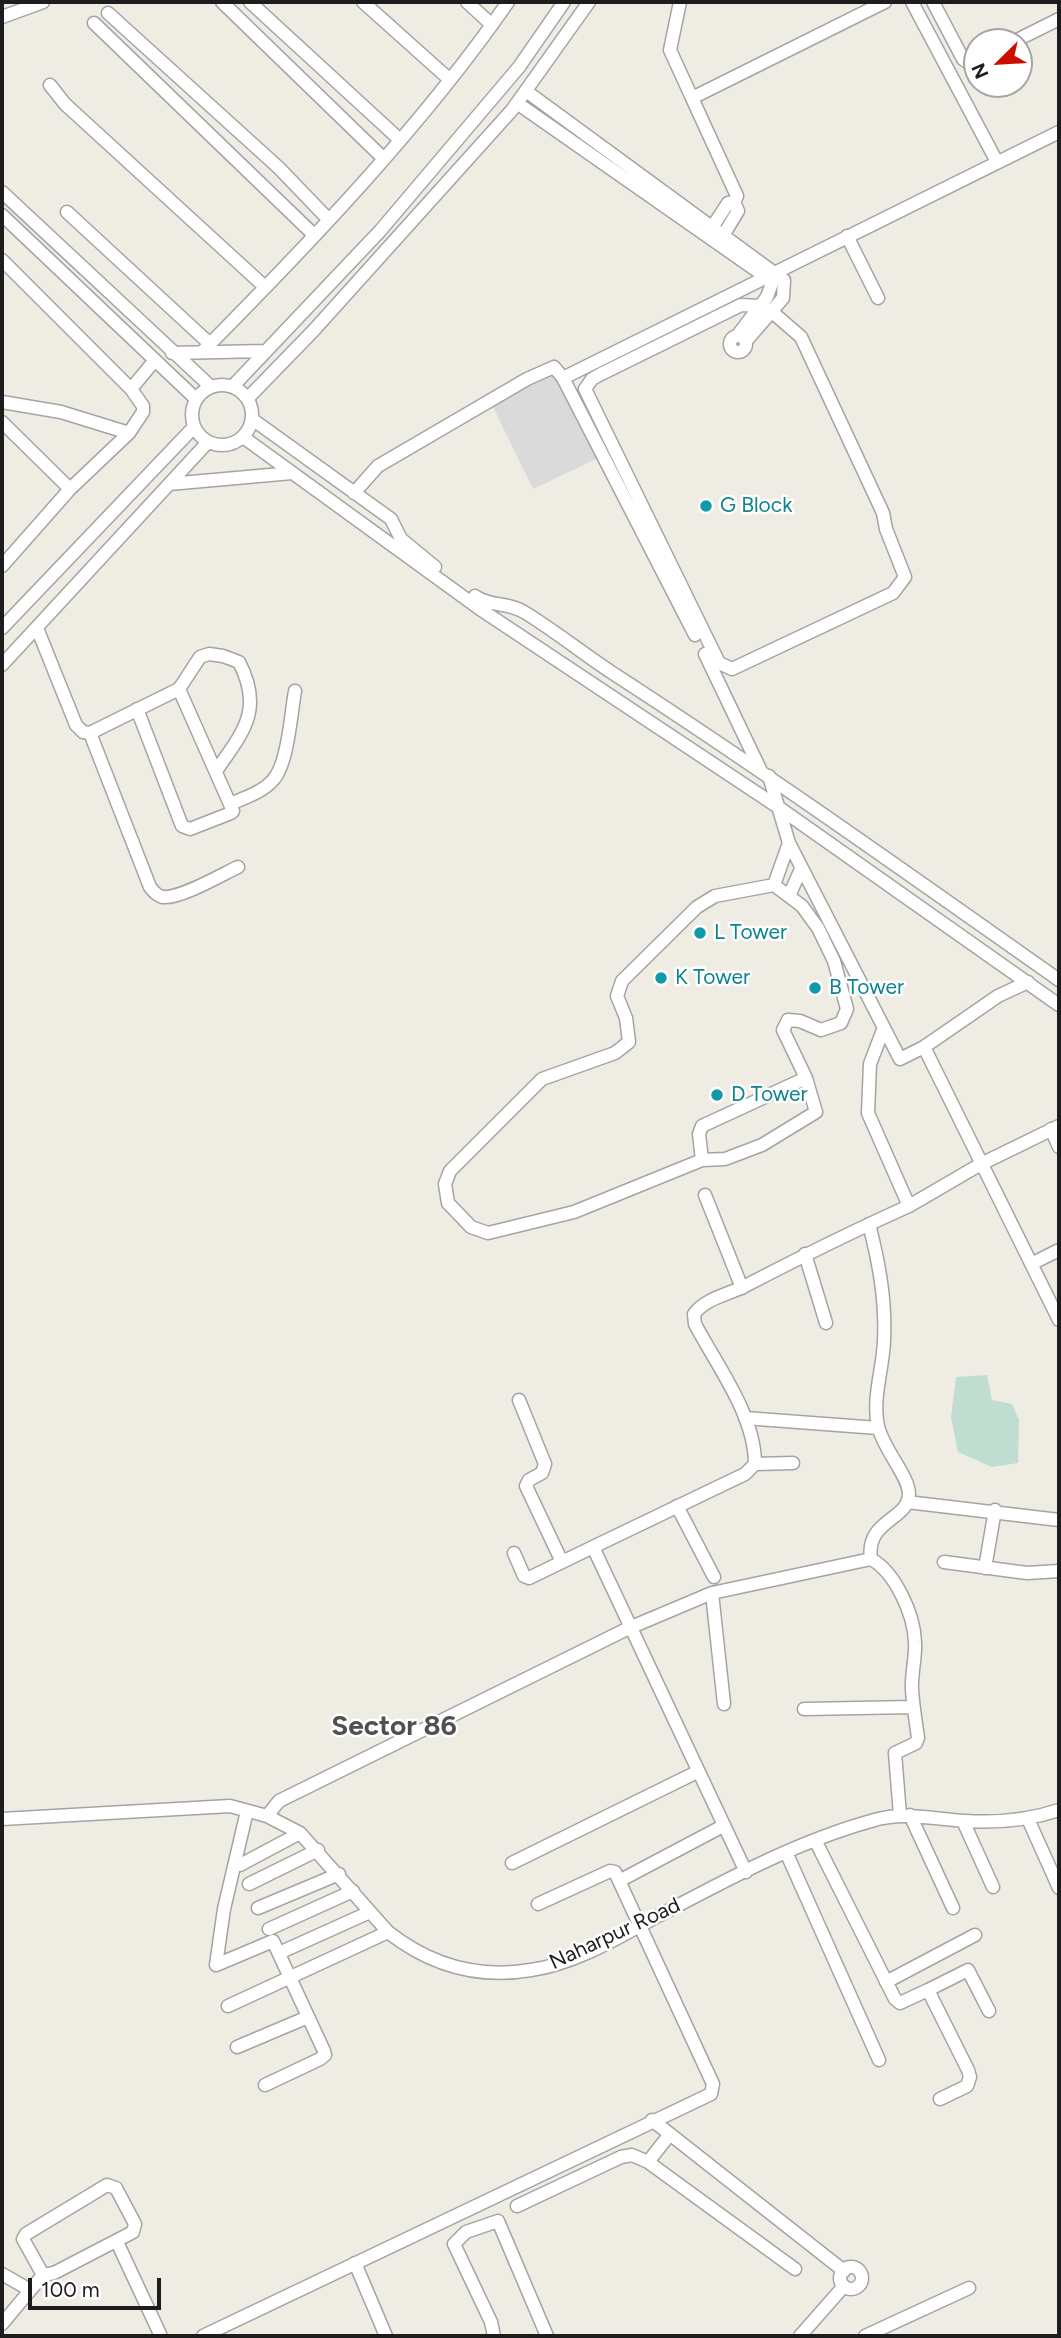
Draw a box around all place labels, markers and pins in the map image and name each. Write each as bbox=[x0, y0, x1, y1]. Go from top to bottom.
place label: G Block bbox=[720, 493, 792, 519]
marker: G Block bbox=[698, 498, 714, 514]
place label: L Tower bbox=[714, 920, 787, 946]
marker: L Tower bbox=[692, 925, 708, 941]
place label: K Tower bbox=[675, 965, 750, 991]
marker: K Tower bbox=[653, 970, 669, 986]
place label: B Tower bbox=[829, 975, 904, 1001]
marker: B Tower bbox=[807, 980, 823, 996]
place label: D Tower bbox=[731, 1082, 808, 1108]
marker: D Tower bbox=[709, 1087, 725, 1103]

